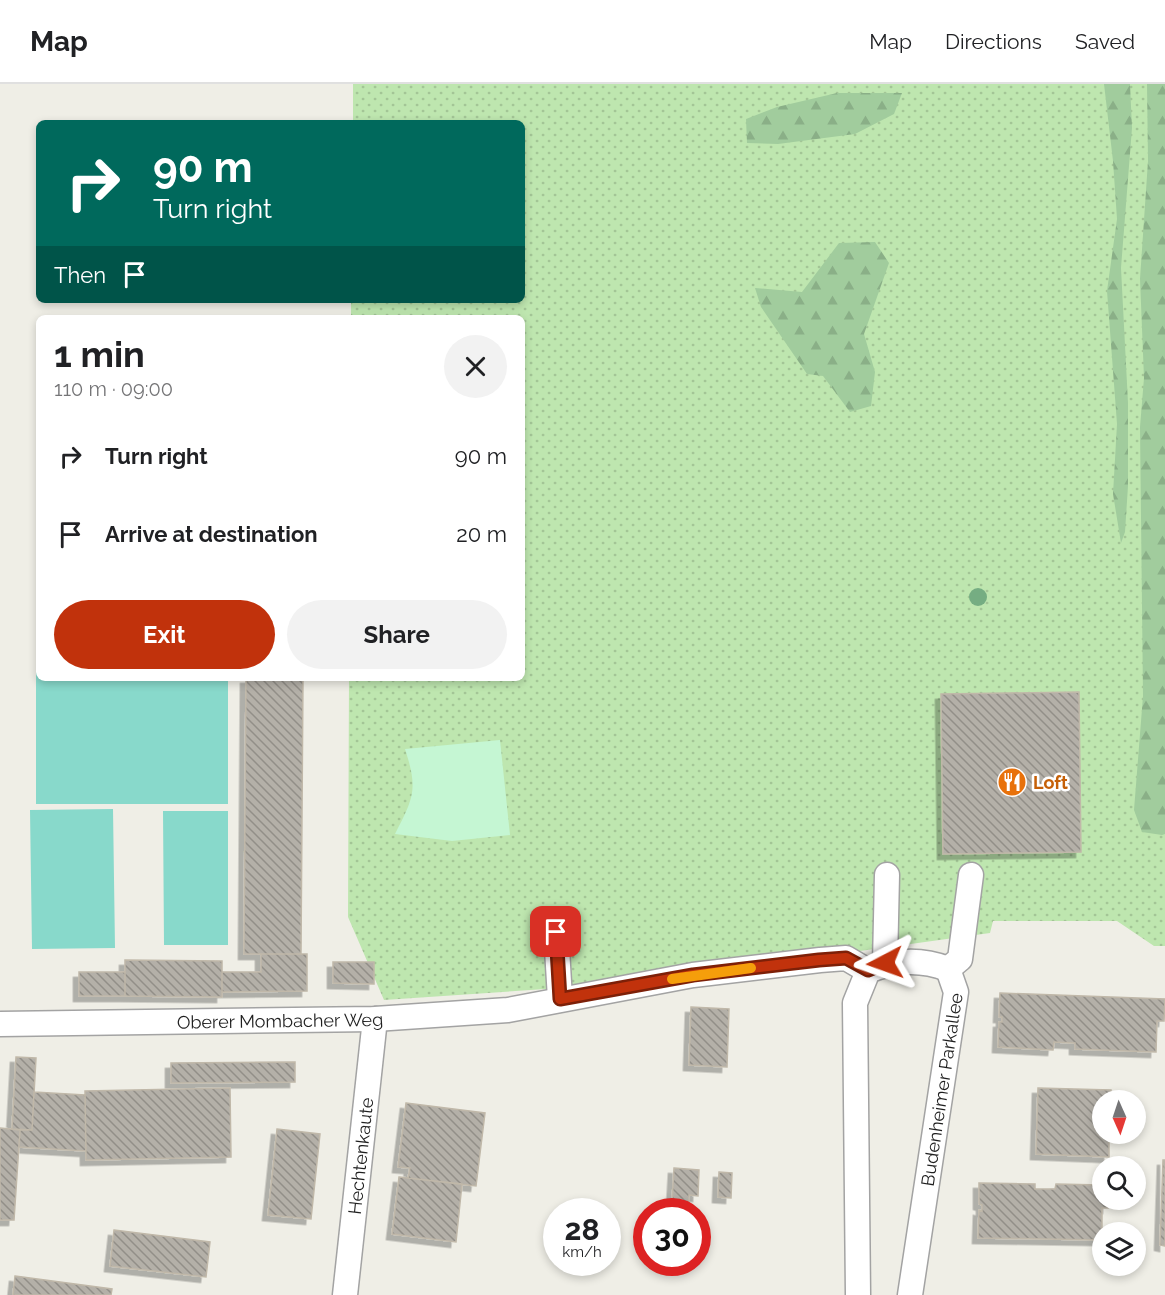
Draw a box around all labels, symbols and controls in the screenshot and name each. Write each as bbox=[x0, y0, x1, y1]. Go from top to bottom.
text: Map bbox=[30, 25, 88, 58]
text: Map bbox=[869, 29, 912, 54]
text: Directions bbox=[945, 29, 1042, 54]
text: Saved bbox=[1075, 29, 1135, 54]
text: 90 m bbox=[153, 143, 253, 192]
icon: right bbox=[54, 144, 132, 222]
text: Turn right bbox=[153, 193, 272, 224]
icon: arrive bbox=[118, 258, 151, 291]
text: Then bbox=[54, 262, 106, 288]
text: 1 min bbox=[54, 333, 145, 375]
button: close bbox=[444, 335, 507, 398]
text: 110 m · 09:00 bbox=[54, 377, 173, 401]
icon: right bbox=[54, 440, 87, 473]
text: Turn right bbox=[105, 443, 208, 469]
text: 90 m bbox=[455, 443, 507, 469]
icon: arrive bbox=[54, 518, 87, 551]
text: Arrive at destination bbox=[105, 521, 318, 547]
text: 20 m bbox=[456, 521, 507, 547]
button: Exit bbox=[54, 600, 275, 669]
button: Share bbox=[287, 600, 507, 669]
restaurant icon: Loft bbox=[996, 766, 1028, 798]
place label: Loft bbox=[1033, 772, 1068, 793]
pin bbox=[530, 906, 581, 957]
icon: arrive bbox=[539, 915, 572, 948]
position arrow bbox=[853, 931, 917, 995]
street label: Budenheimer Parkallee bbox=[916, 991, 966, 1187]
street label: Oberer Mombacher Weg bbox=[177, 1008, 384, 1032]
north arrow bbox=[1092, 1090, 1146, 1144]
map controls bbox=[1092, 1090, 1146, 1276]
street label: Hechtenkaute bbox=[343, 1096, 377, 1215]
button: search bbox=[1092, 1156, 1146, 1210]
speed limit sign: 30 bbox=[633, 1198, 711, 1276]
text: 28 bbox=[564, 1212, 600, 1247]
button: layers bbox=[1092, 1222, 1146, 1276]
text: km/h bbox=[562, 1243, 602, 1261]

